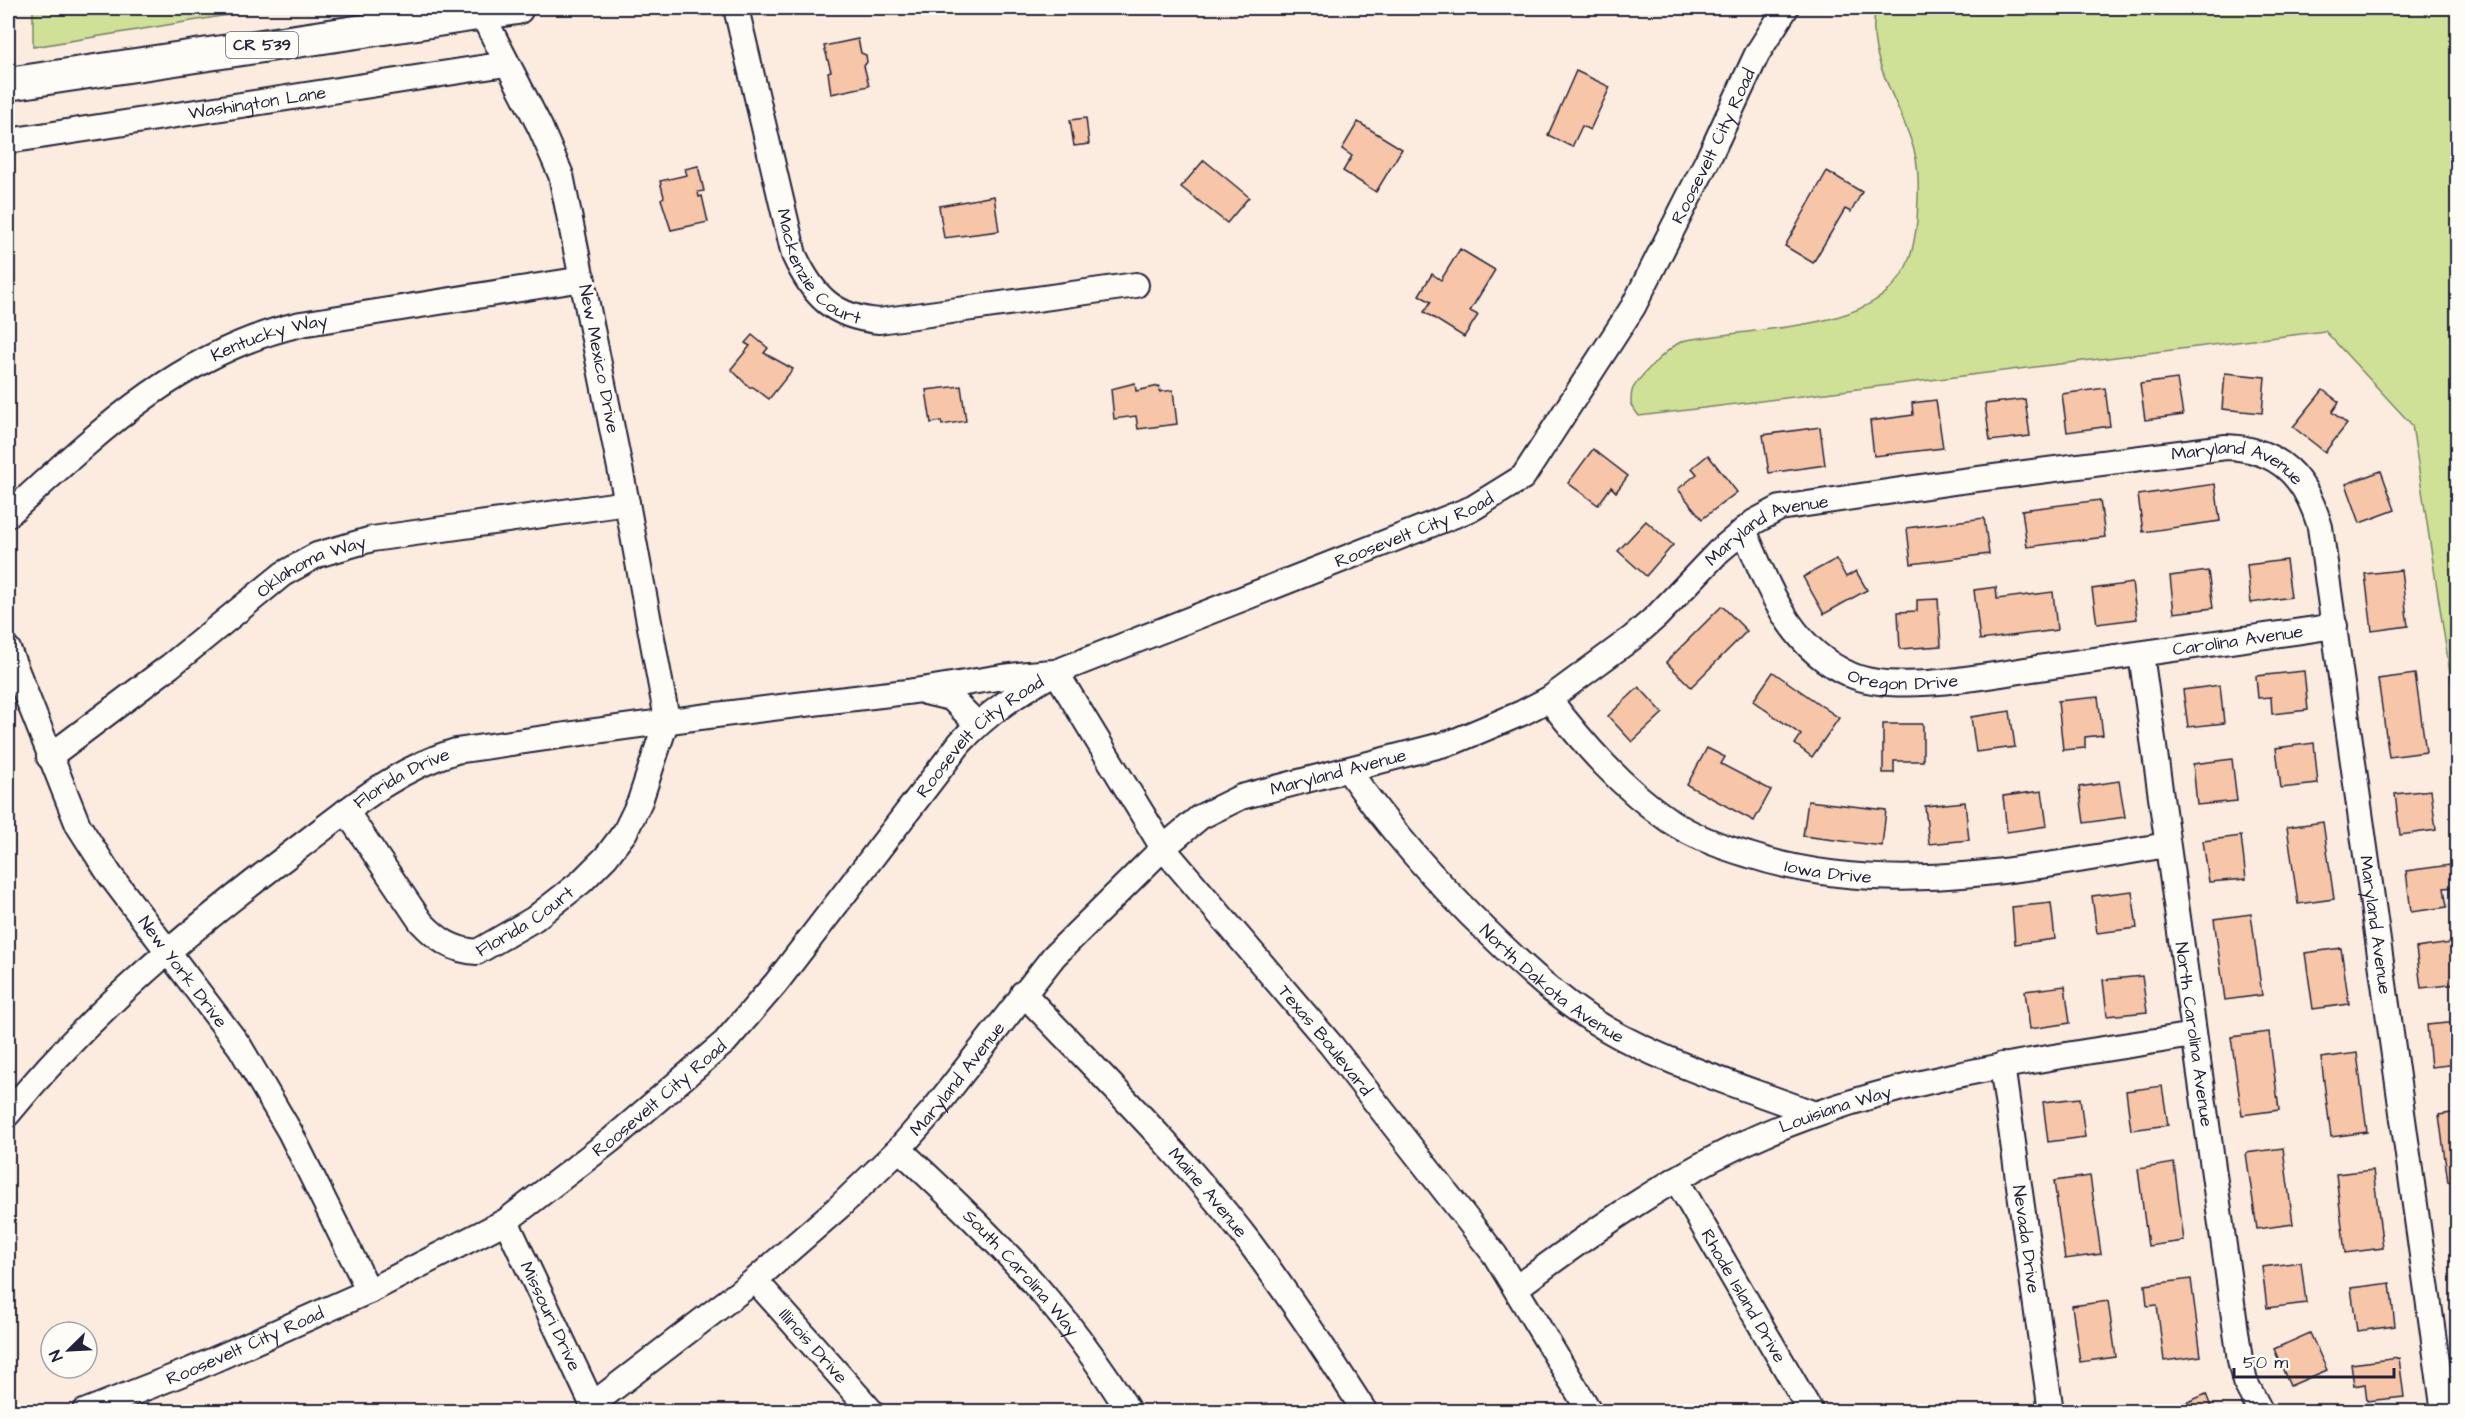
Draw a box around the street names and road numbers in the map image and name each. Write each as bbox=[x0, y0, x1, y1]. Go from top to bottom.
road number: CR 539 bbox=[226, 32, 298, 58]
street label: Roosevelt City Road bbox=[1665, 64, 1761, 228]
street label: Washington Lane bbox=[186, 79, 328, 125]
street label: Mackenzie Court bbox=[771, 206, 865, 331]
street label: New Mexico Drive bbox=[572, 283, 626, 436]
street label: Kentucky Way bbox=[206, 307, 329, 368]
street label: Maryland Avenue bbox=[2170, 435, 2310, 490]
street label: Roosevelt City Road bbox=[1331, 486, 1498, 574]
street label: Maryland Avenue bbox=[1699, 488, 1830, 571]
street label: Oklahoma Way bbox=[251, 529, 369, 604]
street label: Carolina Avenue bbox=[2171, 618, 2305, 662]
street label: Oregon Drive bbox=[1844, 662, 1960, 697]
street label: Roosevelt City Road bbox=[910, 669, 1048, 803]
street label: Florida Drive bbox=[348, 741, 453, 815]
street label: Maryland Avenue bbox=[1267, 742, 1409, 801]
street label: Iowa Drive bbox=[1782, 853, 1872, 889]
street label: Maryland Avenue bbox=[2354, 854, 2398, 996]
street label: Florida Court bbox=[471, 879, 580, 963]
street label: New York Drive bbox=[133, 911, 234, 1033]
street label: North Dakota Avenue bbox=[1474, 918, 1629, 1049]
street label: North Carolina Avenue bbox=[2169, 940, 2220, 1128]
street label: Texas Boulevard bbox=[1272, 979, 1379, 1101]
street label: Maryland Avenue bbox=[904, 1016, 1011, 1141]
street label: Roosevelt City Road bbox=[587, 1034, 732, 1163]
street label: Louisiana Way bbox=[1775, 1079, 1894, 1139]
street label: Maine Avenue bbox=[1163, 1142, 1254, 1243]
street label: Nevada Drive bbox=[2007, 1184, 2047, 1295]
street label: South Carolina Way bbox=[957, 1204, 1085, 1342]
street label: Rhode Island Drive bbox=[1695, 1224, 1792, 1368]
street label: Missouri Drive bbox=[514, 1257, 587, 1375]
street label: Roosevelt City Road bbox=[162, 1300, 328, 1391]
street label: Illinois Drive bbox=[773, 1303, 854, 1389]

